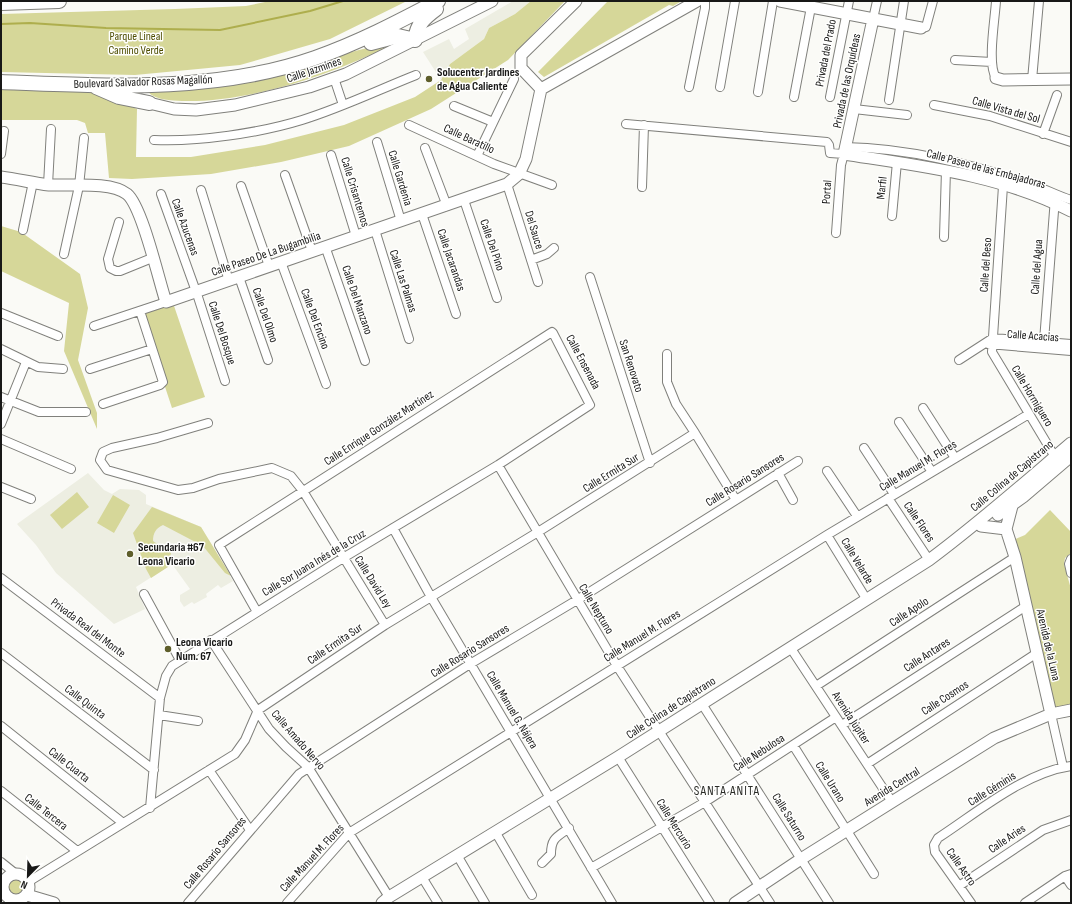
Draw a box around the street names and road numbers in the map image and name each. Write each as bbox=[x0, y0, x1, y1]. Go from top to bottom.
street label: Privada del Prado bbox=[812, 18, 840, 88]
street label: Privada de las Orquídeas bbox=[830, 32, 864, 130]
street label: Calle Jazmines bbox=[285, 54, 343, 86]
street label: Boulevard Salvador Rosas Magallón bbox=[73, 72, 213, 92]
street label: Calle Vista del Sol bbox=[970, 93, 1042, 127]
street label: Calle Baratillo bbox=[441, 121, 497, 157]
street label: Calle Paseo de las Embajadoras bbox=[925, 146, 1047, 192]
street label: Calle Gardenia bbox=[384, 149, 416, 208]
street label: Calle Crisantemos bbox=[337, 155, 373, 229]
street label: Marfil bbox=[873, 176, 891, 200]
street label: Portal bbox=[819, 179, 835, 205]
street label: Calle Azucenas bbox=[168, 196, 202, 258]
street label: Del Sauce bbox=[521, 209, 547, 251]
street label: Calle Del Pino bbox=[476, 217, 508, 273]
street label: Calle Jacarandas bbox=[433, 227, 469, 293]
street label: Calle Paseo De La Bugambilia bbox=[209, 228, 323, 280]
street label: Calle del Beso bbox=[977, 237, 995, 293]
street label: Calle del Agua bbox=[1028, 239, 1046, 295]
street label: Calle Las Palmas bbox=[386, 248, 420, 314]
street label: Calle Del Manzano bbox=[338, 263, 376, 337]
street label: Calle Del Olmo bbox=[249, 286, 281, 344]
street label: Calle Del Encino bbox=[297, 287, 333, 351]
street label: Calle Del Bosque bbox=[205, 299, 239, 367]
street label: Calle Acacias bbox=[1007, 327, 1059, 345]
street label: Calle Ensenada bbox=[562, 332, 604, 392]
street label: San Renovato bbox=[615, 338, 647, 394]
street label: Calle Hormiguero bbox=[1008, 363, 1056, 429]
street label: Calle Enrique González Martínez bbox=[321, 387, 437, 469]
street label: Calle Manuel M. Flores bbox=[877, 437, 959, 495]
street label: Calle Colina de Capistrano bbox=[967, 437, 1057, 515]
street label: Calle Ermita Sur bbox=[580, 450, 642, 496]
street label: Calle Rosario Sansores bbox=[703, 450, 787, 510]
street label: Calle Flores bbox=[900, 499, 938, 545]
street label: Calle Sor Juana Inés de la Cruz bbox=[259, 526, 369, 600]
street label: Calle Velarde bbox=[837, 535, 877, 587]
street label: Calle David Ley bbox=[351, 553, 395, 611]
street label: Calle Neptuno bbox=[575, 581, 617, 637]
street label: Calle Apolo bbox=[886, 594, 932, 630]
street label: Privada Real del Monte bbox=[48, 595, 129, 661]
street label: Calle Manuel M. Flores bbox=[601, 606, 683, 666]
street label: Avenida de la Luna bbox=[1032, 607, 1064, 683]
street label: Calle Ermita Sur bbox=[304, 620, 366, 668]
street label: Calle Rosario Sansores bbox=[428, 621, 512, 681]
street label: Calle Antares bbox=[901, 634, 953, 676]
street label: Calle Manuel G. Nájera bbox=[483, 668, 541, 752]
street label: Calle Colina de Capistrano bbox=[623, 673, 719, 743]
street label: Calle Cosmos bbox=[919, 677, 971, 719]
street label: Calle Quinta bbox=[61, 682, 109, 723]
street label: Avenida Júpiter bbox=[828, 688, 874, 748]
street label: Calle Amado Nervo bbox=[268, 707, 328, 773]
street label: Calle Nebulosa bbox=[730, 731, 788, 775]
street label: Calle Cuarta bbox=[45, 744, 93, 786]
street label: Calle Urano bbox=[812, 759, 848, 805]
street label: Avenida Central bbox=[861, 764, 923, 811]
street label: Calle Géminis bbox=[965, 768, 1019, 810]
street label: Calle Tercera bbox=[21, 790, 71, 834]
street label: Calle Saturno bbox=[768, 790, 810, 844]
street label: Calle Mercurio bbox=[653, 796, 696, 852]
street label: Calle Rosario Sansores bbox=[180, 814, 250, 892]
street label: Calle Manuel M. Flores bbox=[277, 821, 347, 895]
street label: Calle Aries bbox=[986, 821, 1028, 857]
street label: Calle Astro bbox=[943, 845, 979, 889]

